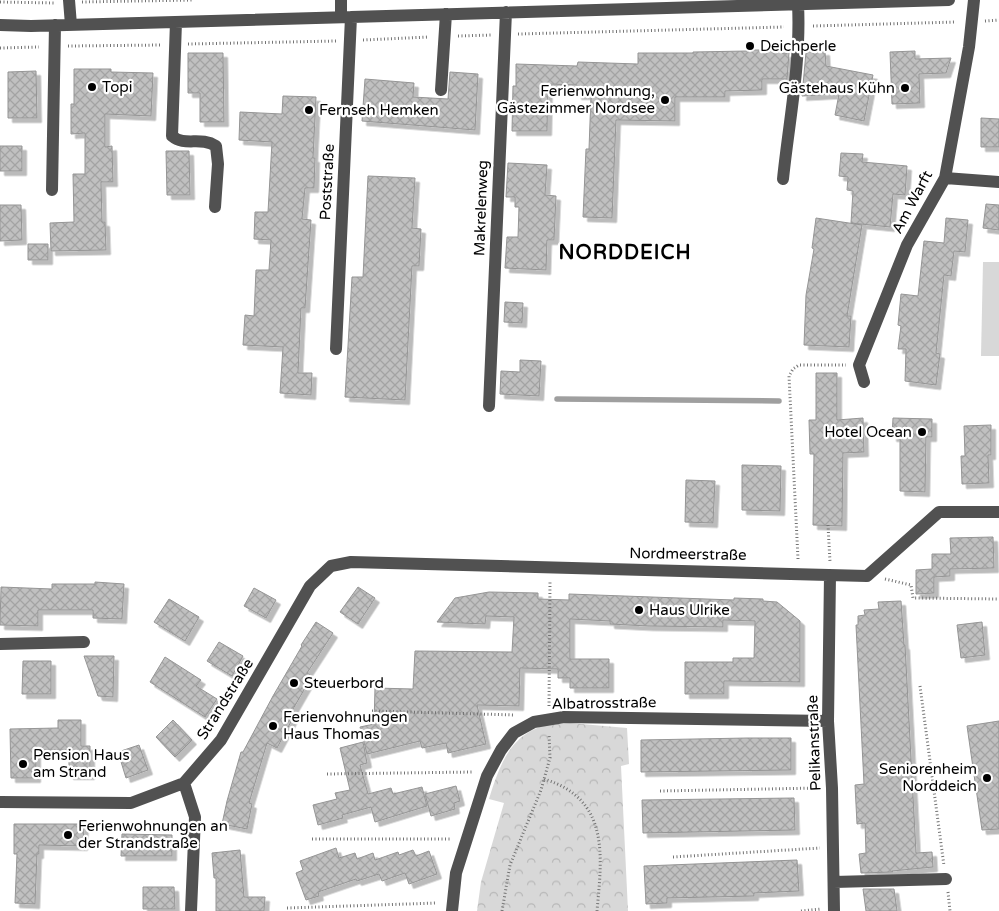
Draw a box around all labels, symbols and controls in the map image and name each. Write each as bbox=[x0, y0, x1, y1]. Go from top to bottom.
place label: Deichperle bbox=[760, 37, 836, 55]
marker: Deichperle bbox=[744, 40, 756, 52]
place label: Topi bbox=[102, 78, 133, 96]
place label: Gästehaus Kühn bbox=[779, 79, 895, 97]
marker: Topi bbox=[86, 81, 98, 93]
place label: Ferienwohnung, Gästezimmer Nordsee bbox=[497, 82, 655, 117]
marker: Gästehaus Kühn bbox=[899, 82, 911, 94]
marker: Ferienwohnung, Gästezimmer Nordsee bbox=[659, 94, 671, 106]
place label: Fernseh Hemken bbox=[319, 101, 439, 119]
marker: Fernseh Hemken bbox=[303, 104, 315, 116]
street label: Poststraße bbox=[316, 143, 338, 221]
street label: Makrelenweg bbox=[470, 160, 492, 256]
street label: Am Warft bbox=[888, 167, 936, 237]
district label: NORDDEICH bbox=[558, 241, 692, 265]
place label: Hotel Ocean bbox=[824, 423, 912, 441]
marker: Hotel Ocean bbox=[916, 426, 928, 438]
street label: Nordmeerstraße bbox=[629, 544, 747, 564]
place label: Haus Ulrike bbox=[649, 601, 730, 619]
marker: Haus Ulrike bbox=[633, 604, 645, 616]
street label: Strandstraße bbox=[193, 655, 257, 743]
place label: Steuerbord bbox=[304, 674, 384, 692]
marker: Steuerbord bbox=[288, 677, 300, 689]
street label: Albatrosstraße bbox=[551, 693, 657, 713]
street label: Pelikanstraße bbox=[803, 695, 825, 791]
place label: Ferienvohnungen Haus Thomas bbox=[283, 708, 408, 743]
marker: Ferienvohnungen Haus Thomas bbox=[267, 720, 279, 732]
place label: Pension Haus am Strand bbox=[33, 746, 130, 781]
marker: Pension Haus am Strand bbox=[17, 758, 29, 770]
place label: Seniorenheim Norddeich bbox=[879, 760, 977, 795]
marker: Seniorenheim Norddeich bbox=[981, 772, 993, 784]
place label: Ferienwohnungen an der Strandstraße bbox=[78, 817, 228, 852]
marker: Ferienwohnungen an der Strandstraße bbox=[62, 829, 74, 841]

